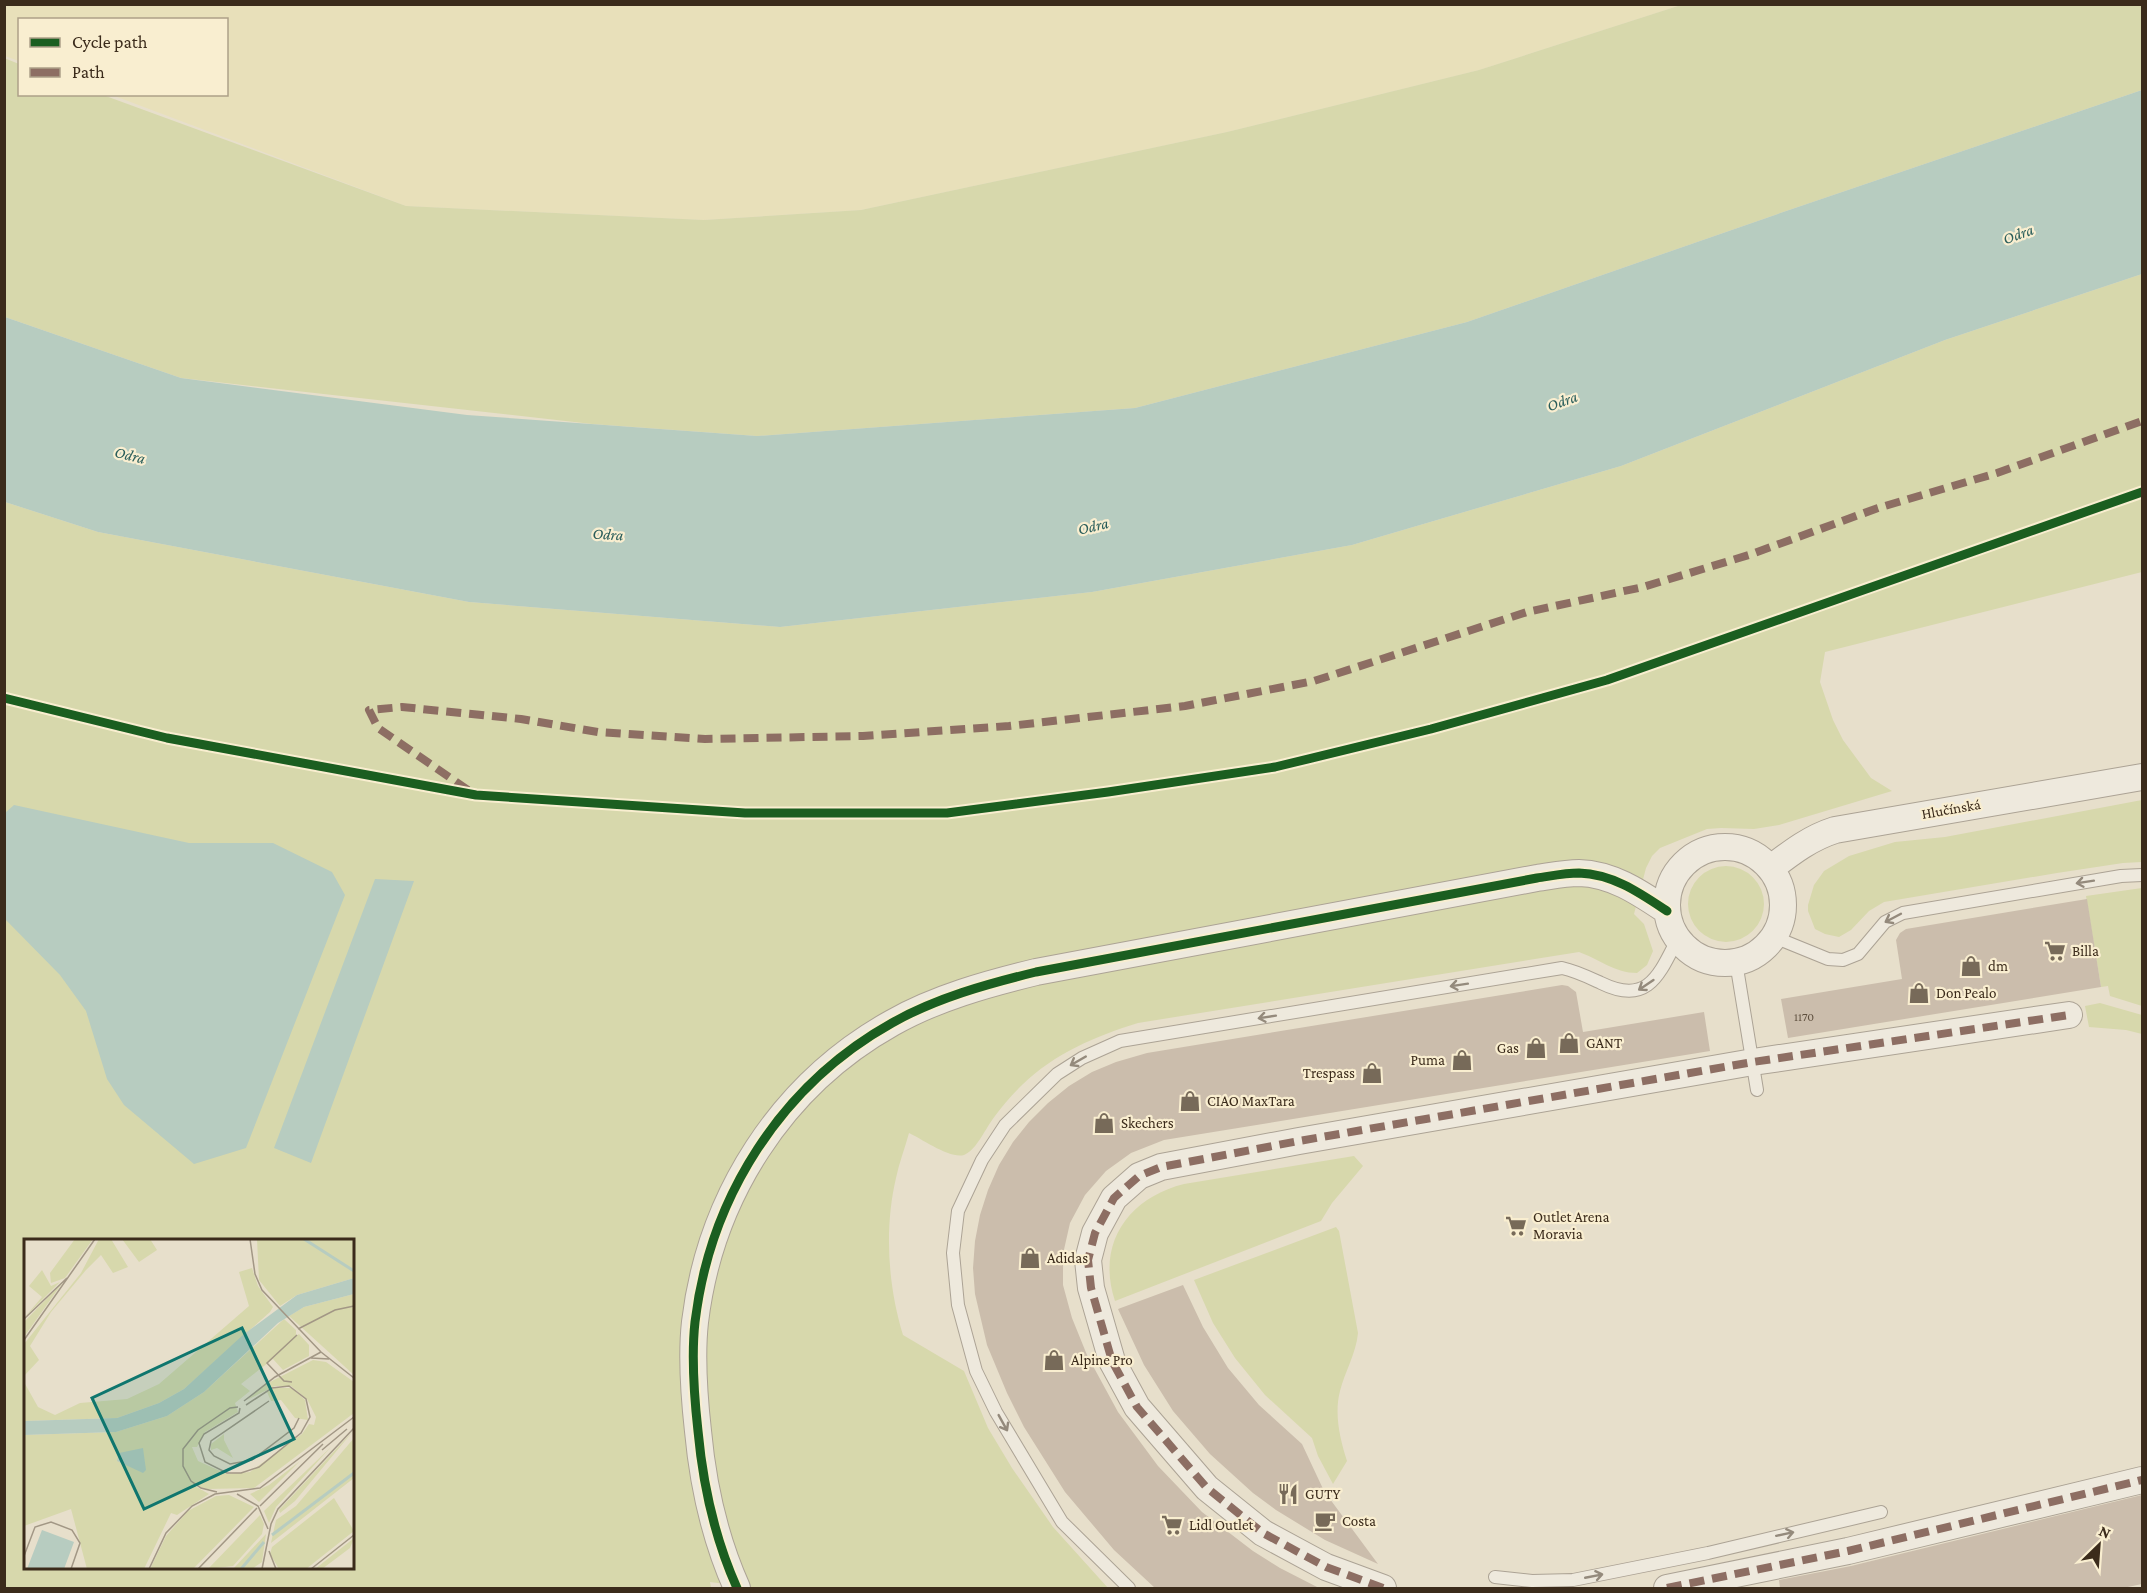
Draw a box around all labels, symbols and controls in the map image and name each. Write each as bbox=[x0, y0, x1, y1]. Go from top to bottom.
legend bbox=[18, 18, 228, 96]
text: Cycle path bbox=[72, 32, 148, 52]
text: Path bbox=[72, 62, 105, 82]
water label: Odra bbox=[2001, 221, 2036, 247]
water label: Odra bbox=[1545, 388, 1580, 414]
water label: Odra bbox=[113, 443, 147, 467]
water label: Odra bbox=[1076, 514, 1110, 538]
water label: Odra bbox=[592, 524, 625, 544]
street label: Hlučínská bbox=[1920, 796, 1982, 822]
one-way arrow bbox=[2075, 877, 2095, 888]
one-way arrow bbox=[1885, 912, 1903, 924]
supermarket icon: Billa bbox=[2043, 939, 2067, 963]
place label: Billa bbox=[2072, 943, 2099, 959]
shop icon: dm bbox=[1959, 954, 1983, 978]
place label: dm bbox=[1988, 958, 2008, 974]
one-way arrow bbox=[1637, 979, 1654, 992]
one-way arrow bbox=[1450, 980, 1469, 991]
shop icon: Don Pealo bbox=[1907, 981, 1931, 1005]
place label: Don Pealo bbox=[1936, 985, 1996, 1001]
house number: 1170 bbox=[1794, 1010, 1814, 1024]
one-way arrow bbox=[1257, 1011, 1277, 1022]
shop icon: GANT bbox=[1557, 1031, 1581, 1055]
place label: GANT bbox=[1586, 1035, 1622, 1051]
shop icon: Gas bbox=[1524, 1036, 1548, 1060]
place label: Gas bbox=[1497, 1040, 1519, 1056]
shop icon: Puma bbox=[1450, 1048, 1474, 1072]
place label: Puma bbox=[1411, 1052, 1445, 1068]
one-way arrow bbox=[1070, 1056, 1087, 1068]
shop icon: Trespass bbox=[1360, 1061, 1384, 1085]
place label: Trespass bbox=[1303, 1065, 1355, 1082]
shop icon: CIAO MaxTara bbox=[1178, 1089, 1202, 1113]
place label: CIAO MaxTara bbox=[1207, 1093, 1295, 1109]
shop icon: Skechers bbox=[1092, 1111, 1116, 1135]
place label: Skechers bbox=[1121, 1115, 1174, 1131]
place label: Outlet Arena Moravia bbox=[1533, 1209, 1609, 1242]
supermarket icon: Outlet Arena Moravia bbox=[1504, 1214, 1528, 1238]
inset map bbox=[24, 1239, 354, 1569]
shop icon: Adidas bbox=[1018, 1246, 1042, 1270]
place label: Adidas bbox=[1047, 1250, 1088, 1266]
shop icon: Alpine Pro bbox=[1042, 1348, 1066, 1372]
place label: Alpine Pro bbox=[1071, 1352, 1133, 1369]
one-way arrow bbox=[997, 1414, 1009, 1431]
restaurant icon: GUTY bbox=[1276, 1482, 1300, 1506]
place label: GUTY bbox=[1305, 1486, 1340, 1502]
cafe icon: Costa bbox=[1313, 1509, 1337, 1533]
supermarket icon: Lidl Outlet bbox=[1160, 1513, 1184, 1537]
place label: Costa bbox=[1342, 1513, 1376, 1529]
north arrow bbox=[2069, 1515, 2129, 1575]
place label: Lidl Outlet bbox=[1189, 1517, 1255, 1533]
text: N bbox=[2097, 1522, 2114, 1542]
one-way arrow bbox=[1775, 1528, 1794, 1540]
one-way arrow bbox=[1584, 1570, 1604, 1581]

